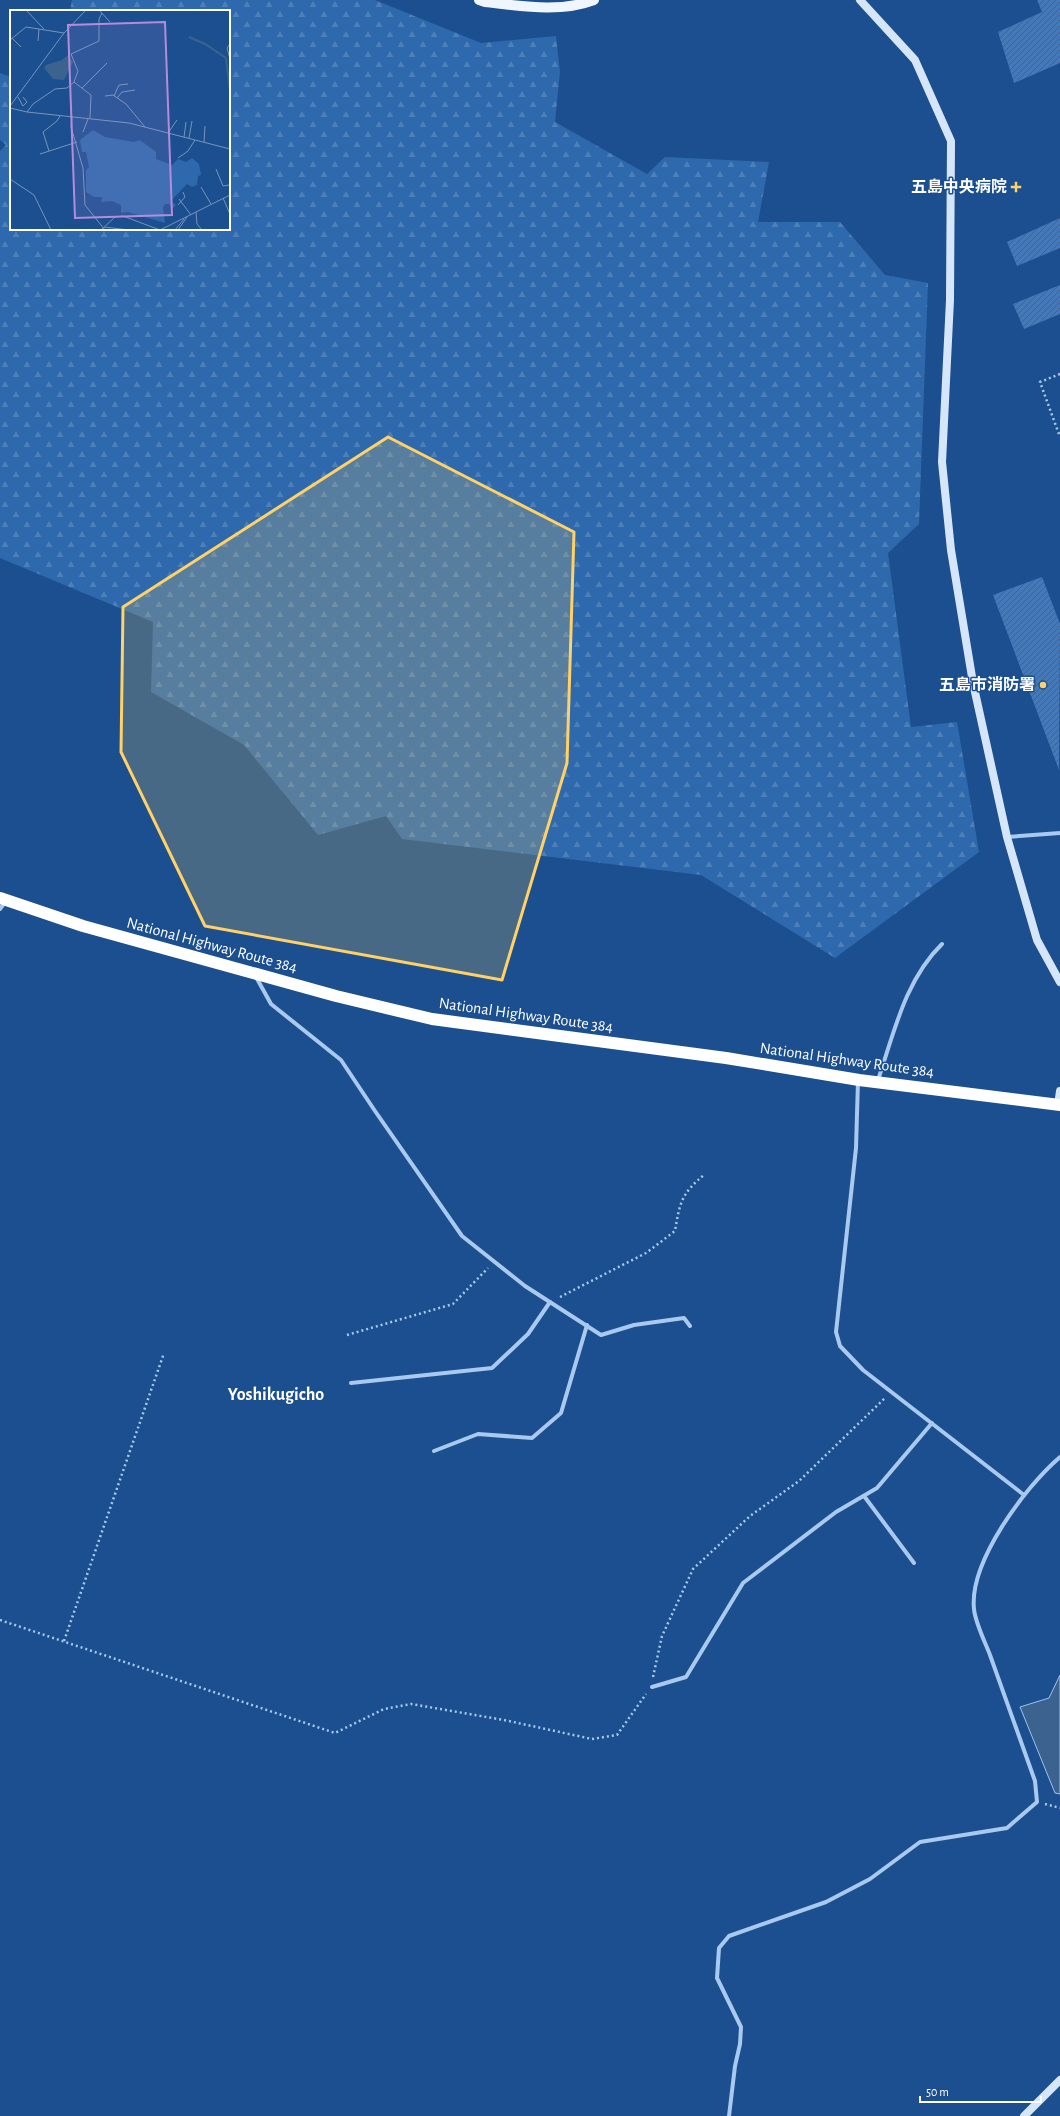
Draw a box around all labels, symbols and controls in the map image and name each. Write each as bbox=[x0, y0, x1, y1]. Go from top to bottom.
inset map bbox=[10, 10, 230, 230]
place label: 五島中央病院 bbox=[911, 178, 1007, 195]
marker: 五島中央病院 bbox=[1010, 181, 1022, 193]
place label: 五島市消防署 bbox=[939, 676, 1035, 693]
marker: 五島市消防署 bbox=[1038, 680, 1048, 690]
street label: National Highway Route 384 bbox=[125, 915, 299, 977]
street label: National Highway Route 384 bbox=[438, 995, 614, 1036]
street label: National Highway Route 384 bbox=[759, 1040, 935, 1081]
district label: Yoshikugicho bbox=[228, 1386, 324, 1404]
scale bar bbox=[920, 2078, 1041, 2104]
text: 50 m bbox=[926, 2086, 949, 2098]

